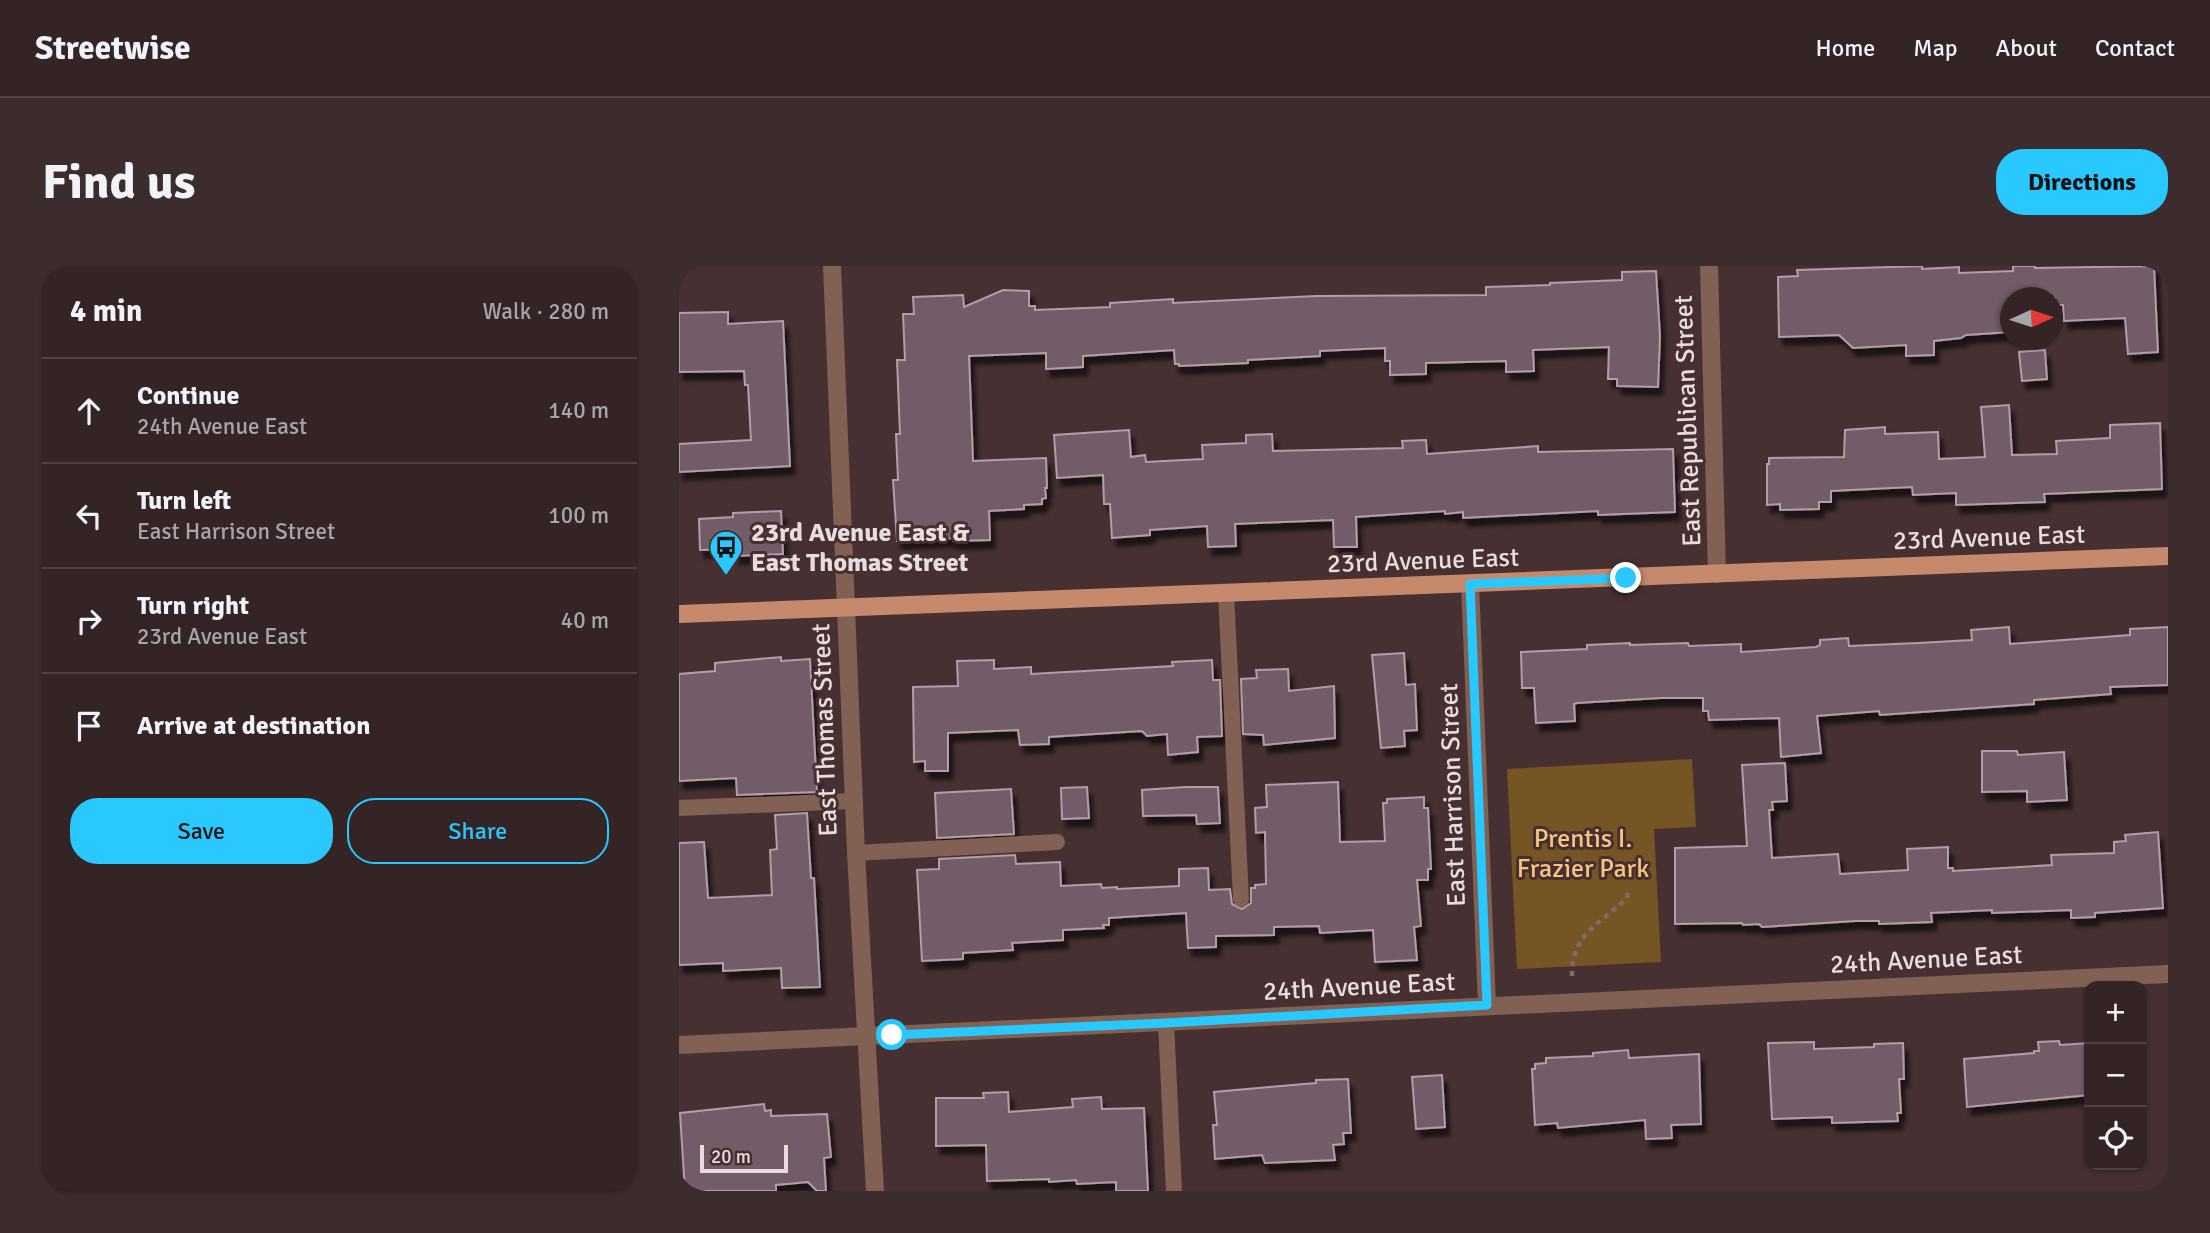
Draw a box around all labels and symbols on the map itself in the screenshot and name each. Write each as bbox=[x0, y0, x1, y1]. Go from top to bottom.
north arrow bbox=[2000, 287, 2063, 350]
street label: East Republican Street bbox=[1668, 295, 1708, 547]
place label: 23rd Avenue East & East Thomas Street bbox=[751, 517, 969, 579]
street label: 23rd Avenue East bbox=[1892, 519, 2086, 557]
bus stop icon: 23rd Avenue East & East Thomas Street bbox=[707, 528, 745, 577]
street label: 23rd Avenue East bbox=[1326, 542, 1520, 580]
route end bbox=[1610, 562, 1641, 593]
street label: East Thomas Street bbox=[805, 623, 845, 837]
street label: East Harrison Street bbox=[1433, 683, 1473, 907]
park label: Prentis I. Frazier Park bbox=[1517, 823, 1649, 885]
street label: 24th Avenue East bbox=[1829, 939, 2023, 981]
street label: 24th Avenue East bbox=[1262, 966, 1456, 1008]
route start bbox=[876, 1019, 907, 1050]
scale bar bbox=[700, 1142, 787, 1174]

